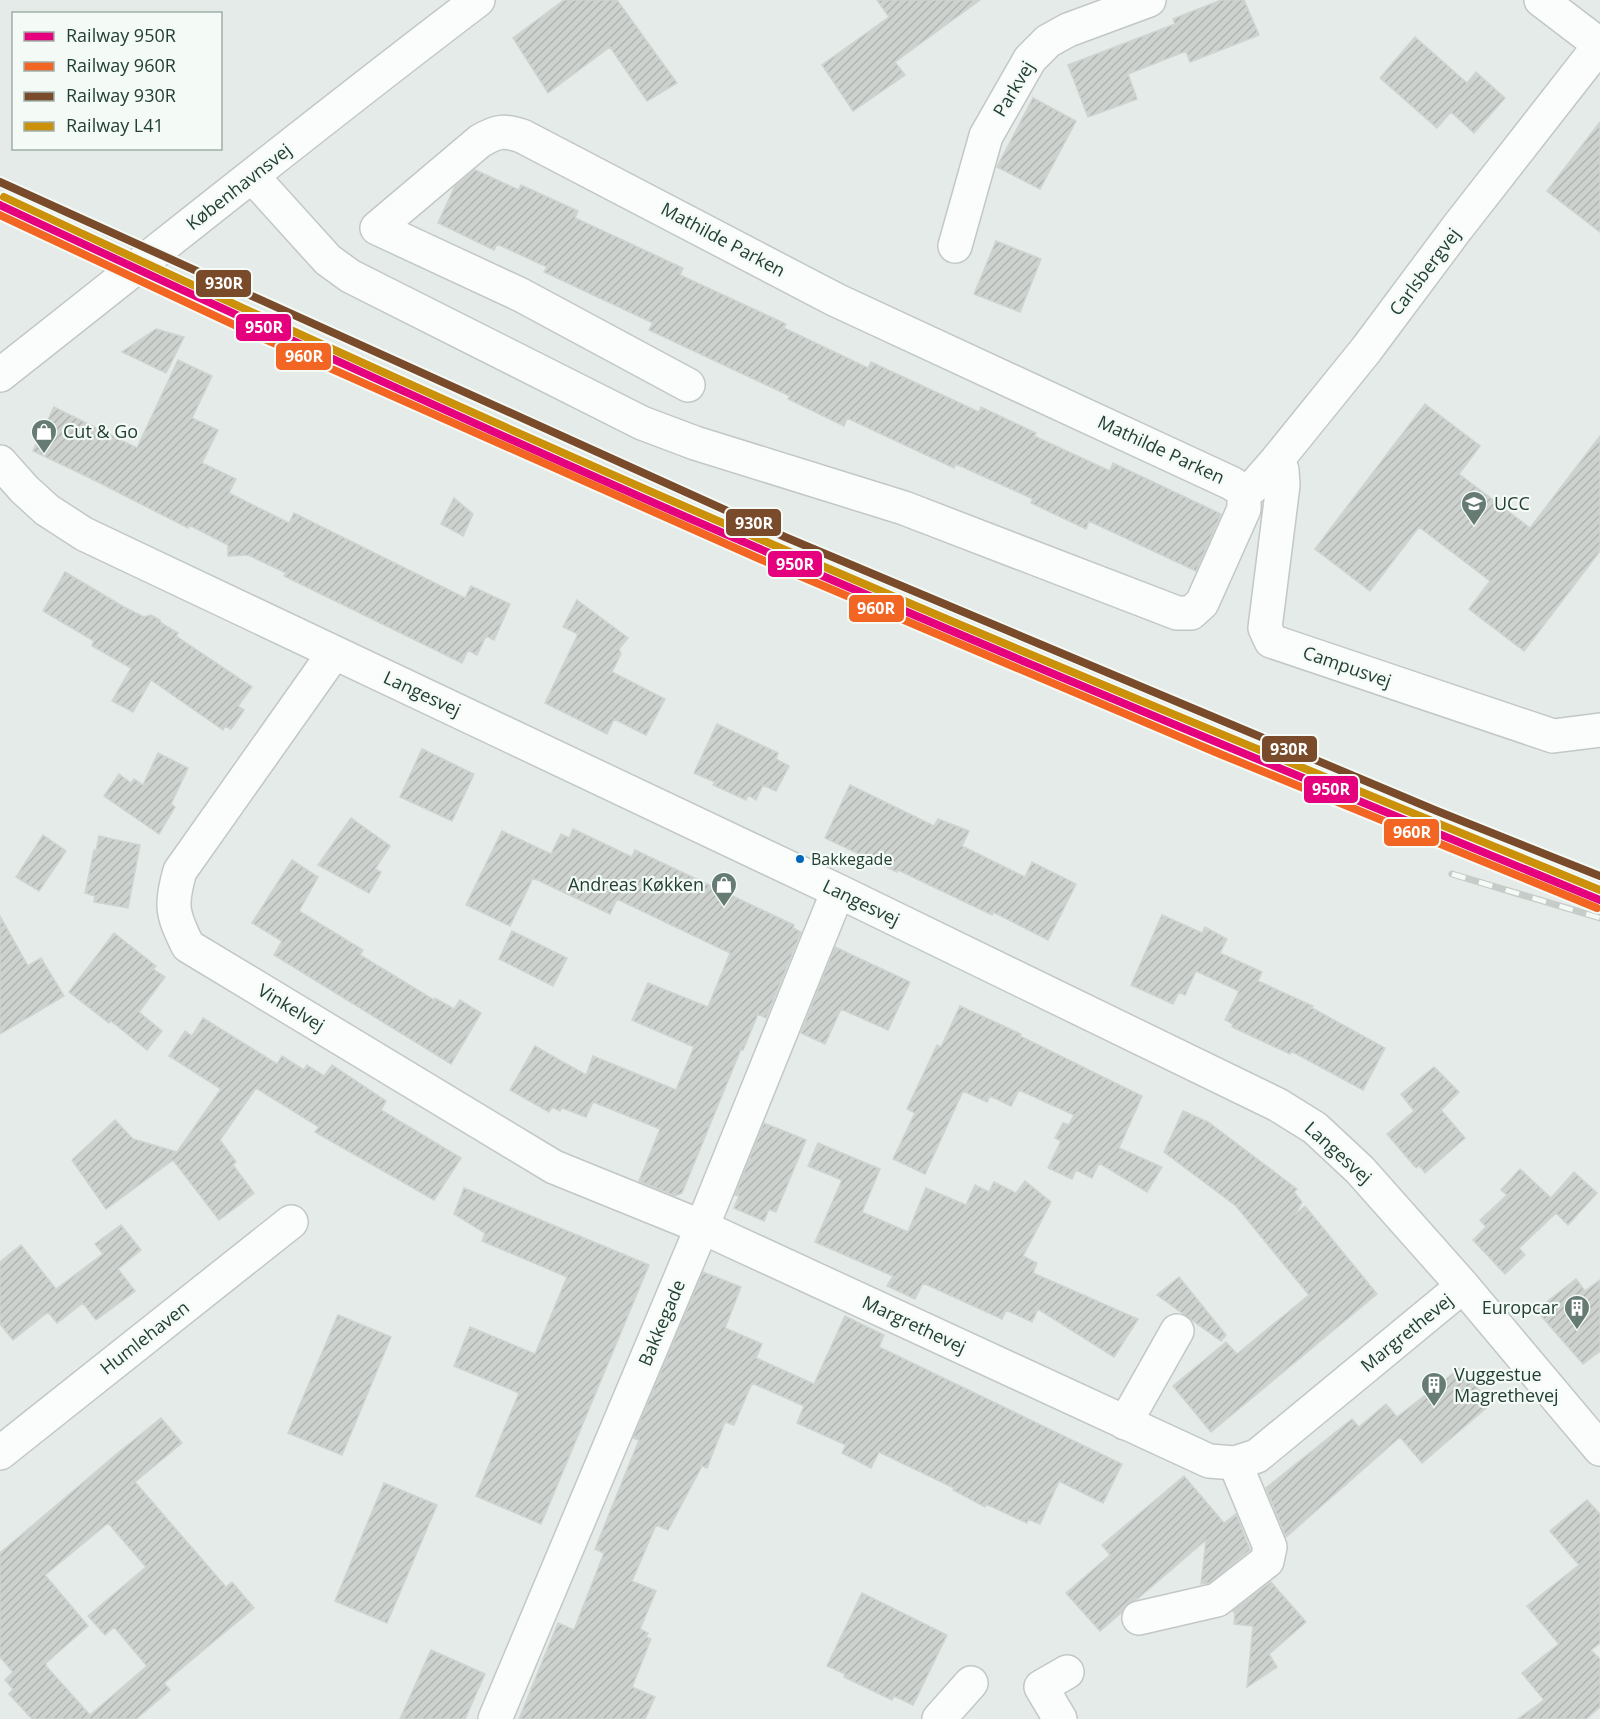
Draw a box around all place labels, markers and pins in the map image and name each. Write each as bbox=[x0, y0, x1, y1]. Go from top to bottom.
shop icon: Cut & Go bbox=[29, 417, 59, 455]
place label: Cut & Go bbox=[63, 419, 138, 443]
school or university icon: UCC bbox=[1459, 489, 1489, 527]
place label: UCC bbox=[1494, 491, 1530, 515]
place label: Bakkegade bbox=[811, 848, 892, 870]
marker: Bakkegade bbox=[794, 853, 806, 865]
shop icon: Andreas Køkken bbox=[709, 870, 739, 908]
place label: Andreas Køkken bbox=[568, 872, 704, 896]
building icon: Europcar bbox=[1562, 1293, 1592, 1331]
place label: Europcar bbox=[1482, 1295, 1559, 1319]
place label: Vuggestue Magrethevej bbox=[1454, 1362, 1559, 1407]
building icon: Vuggestue Magrethevej bbox=[1419, 1370, 1449, 1408]

